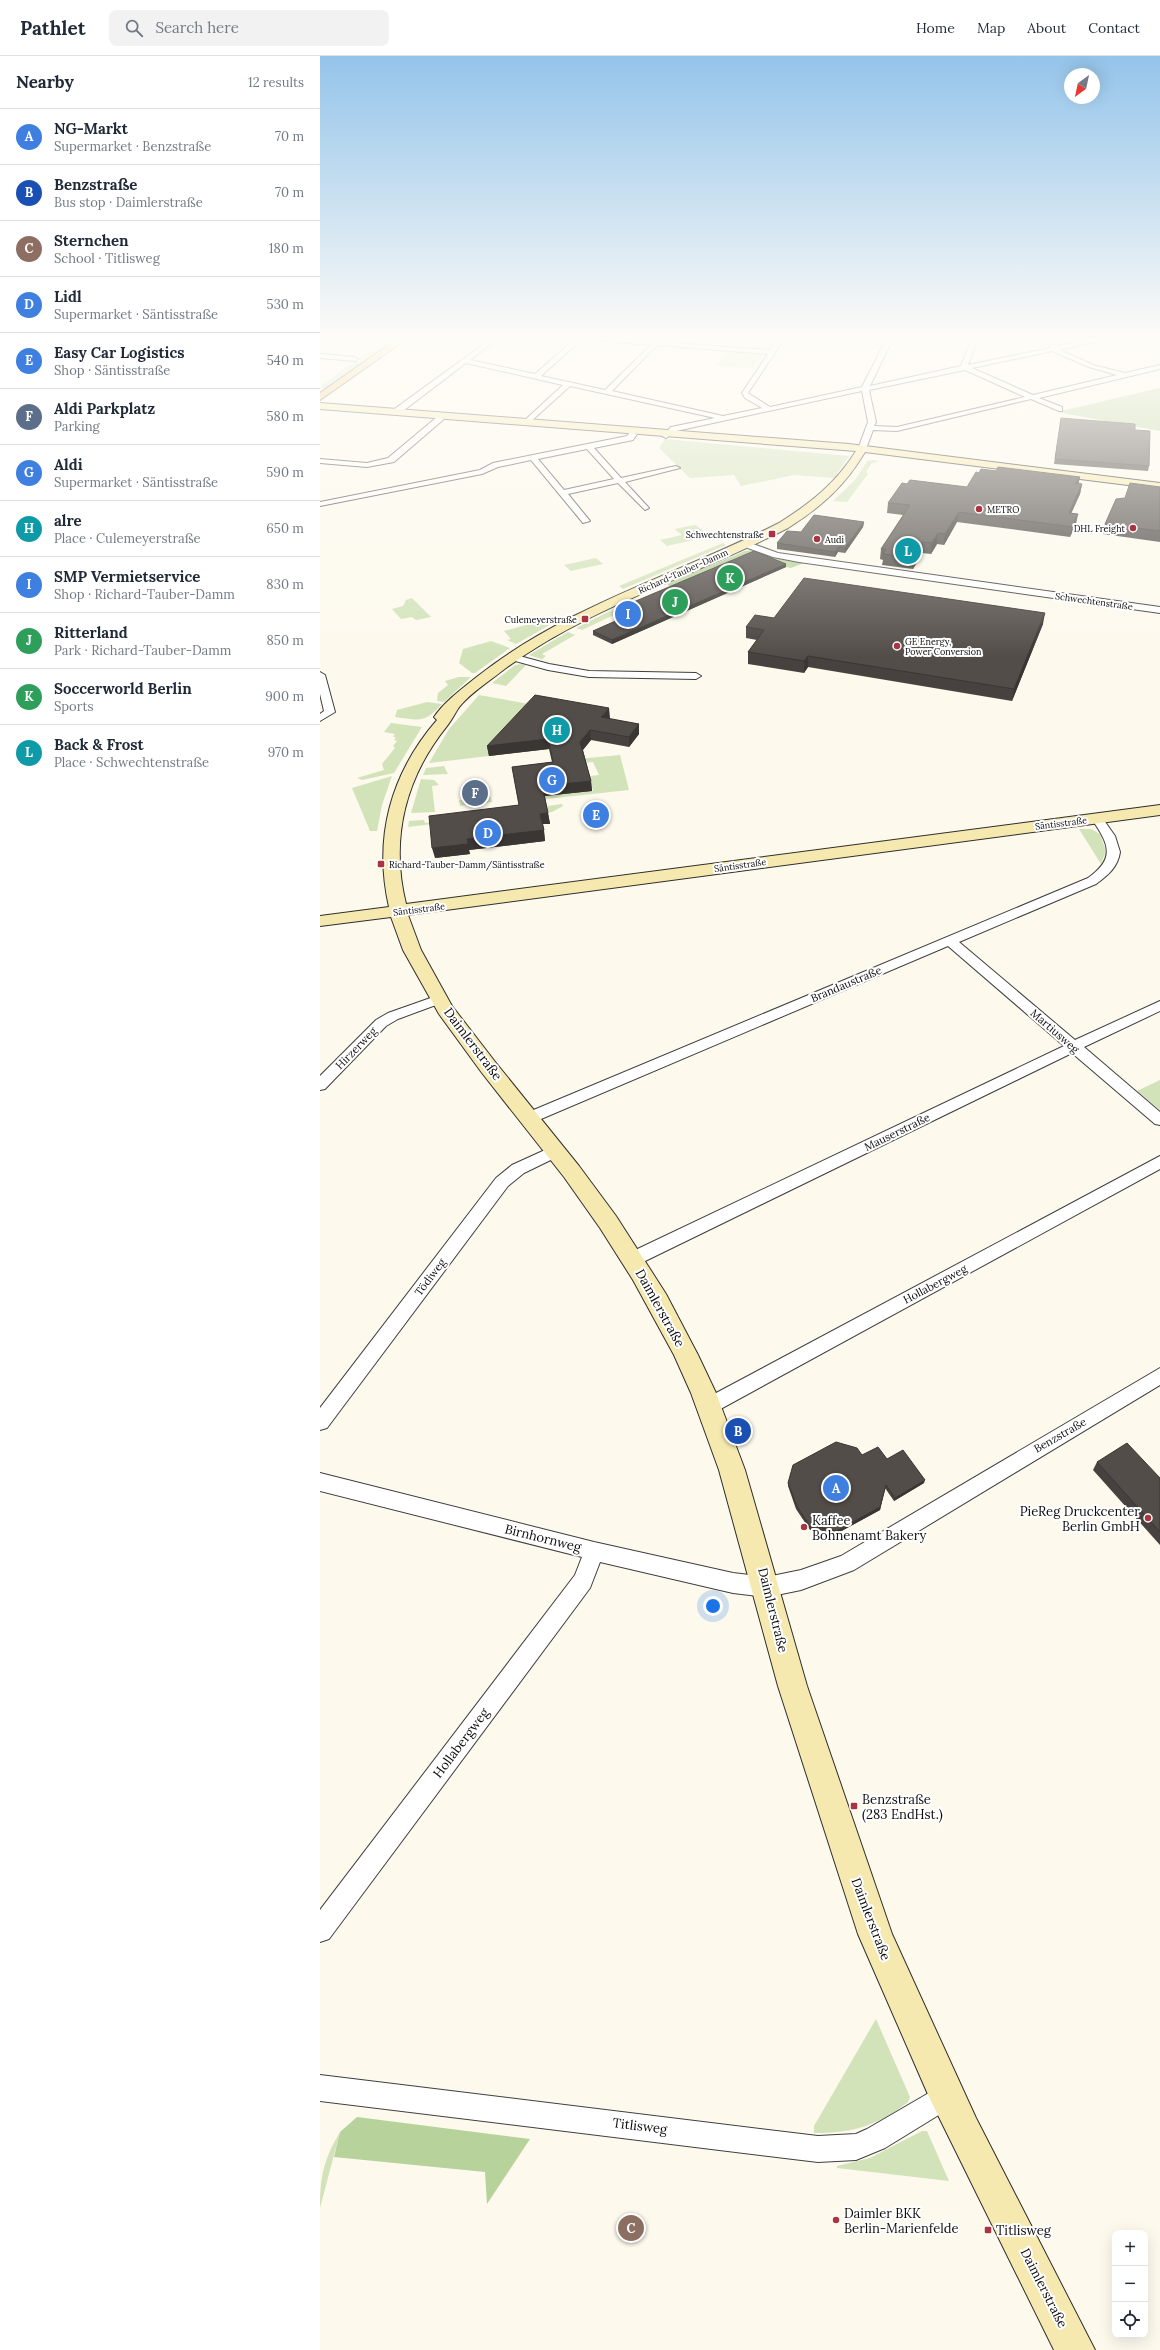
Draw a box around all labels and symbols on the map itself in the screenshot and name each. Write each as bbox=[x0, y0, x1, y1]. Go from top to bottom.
north arrow bbox=[1064, 68, 1100, 104]
marker: METRO bbox=[974, 504, 984, 514]
place label: METRO bbox=[987, 504, 1019, 515]
place label: DHL Freight bbox=[1074, 523, 1126, 534]
marker: DHL Freight bbox=[1128, 523, 1138, 533]
place label: Schwechtenstraße bbox=[686, 529, 764, 540]
marker: Schwechtenstraße bbox=[767, 529, 777, 539]
marker: Audi bbox=[812, 534, 822, 544]
place label: Audi bbox=[824, 534, 844, 545]
pin: L bbox=[895, 536, 921, 566]
street label: Richard-Tauber-Damm bbox=[636, 546, 730, 596]
pin: K bbox=[717, 563, 743, 593]
pin: J bbox=[662, 587, 688, 617]
street label: Schwechtenstraße bbox=[1054, 590, 1134, 612]
pin: I bbox=[615, 599, 641, 629]
place label: Culemeyerstraße bbox=[505, 614, 577, 625]
marker: Culemeyerstraße bbox=[580, 614, 590, 624]
place label: GE Energy, Power Conversion bbox=[905, 636, 982, 657]
marker: GE Energy, Power Conversion bbox=[892, 641, 902, 651]
pin: H bbox=[544, 715, 570, 745]
pin: G bbox=[539, 765, 565, 795]
pin: F bbox=[462, 778, 488, 808]
pin: E bbox=[583, 800, 609, 830]
street label: Säntisstraße bbox=[1034, 814, 1088, 832]
pin: D bbox=[475, 818, 501, 848]
street label: Säntisstraße bbox=[713, 856, 767, 874]
marker: Richard-Tauber-Damm/Säntisstraße bbox=[376, 859, 386, 869]
place label: Richard-Tauber-Damm/Säntisstraße bbox=[389, 859, 545, 871]
street label: Säntisstraße bbox=[392, 900, 446, 918]
street label: Brandaustraße bbox=[808, 963, 884, 1005]
street label: Daimlerstraße bbox=[440, 1004, 506, 1084]
street label: Martiusweg bbox=[1028, 1006, 1083, 1057]
street label: Hirzerweg bbox=[332, 1023, 380, 1072]
street label: Mauserstraße bbox=[862, 1110, 932, 1154]
street label: Tödiweg bbox=[411, 1255, 449, 1298]
street label: Hollabergweg bbox=[901, 1261, 970, 1307]
street label: Daimlerstraße bbox=[631, 1266, 689, 1350]
street label: Benzstraße bbox=[1031, 1414, 1089, 1456]
pin: B bbox=[725, 1416, 751, 1446]
pin: A bbox=[823, 1473, 849, 1503]
place label: PieReg Druckcenter Berlin GmbH bbox=[1020, 1503, 1140, 1535]
place label: Kaffee Bohnenamt Bakery bbox=[812, 1512, 927, 1544]
marker: PieReg Druckcenter Berlin GmbH bbox=[1143, 1513, 1153, 1523]
street label: Birnhornweg bbox=[503, 1520, 584, 1556]
marker: Kaffee Bohnenamt Bakery bbox=[799, 1522, 809, 1532]
street label: Daimlerstraße bbox=[754, 1566, 792, 1654]
your location bbox=[703, 1596, 723, 1616]
street label: Hollabergweg bbox=[429, 1704, 493, 1781]
place label: Benzstraße (283 EndHst.) bbox=[862, 1791, 943, 1823]
marker: Benzstraße (283 EndHst.) bbox=[849, 1801, 859, 1811]
street label: Daimlerstraße bbox=[847, 1875, 895, 1963]
street label: Titlisweg bbox=[612, 2114, 669, 2138]
place label: Daimler BKK Berlin-Marienfelde bbox=[844, 2205, 959, 2237]
pin: C bbox=[618, 2213, 644, 2243]
marker: Daimler BKK Berlin-Marienfelde bbox=[831, 2215, 841, 2225]
place label: Titlisweg bbox=[996, 2222, 1052, 2239]
marker: Titlisweg bbox=[983, 2225, 993, 2235]
street label: Daimlerstraße bbox=[1017, 2245, 1071, 2331]

